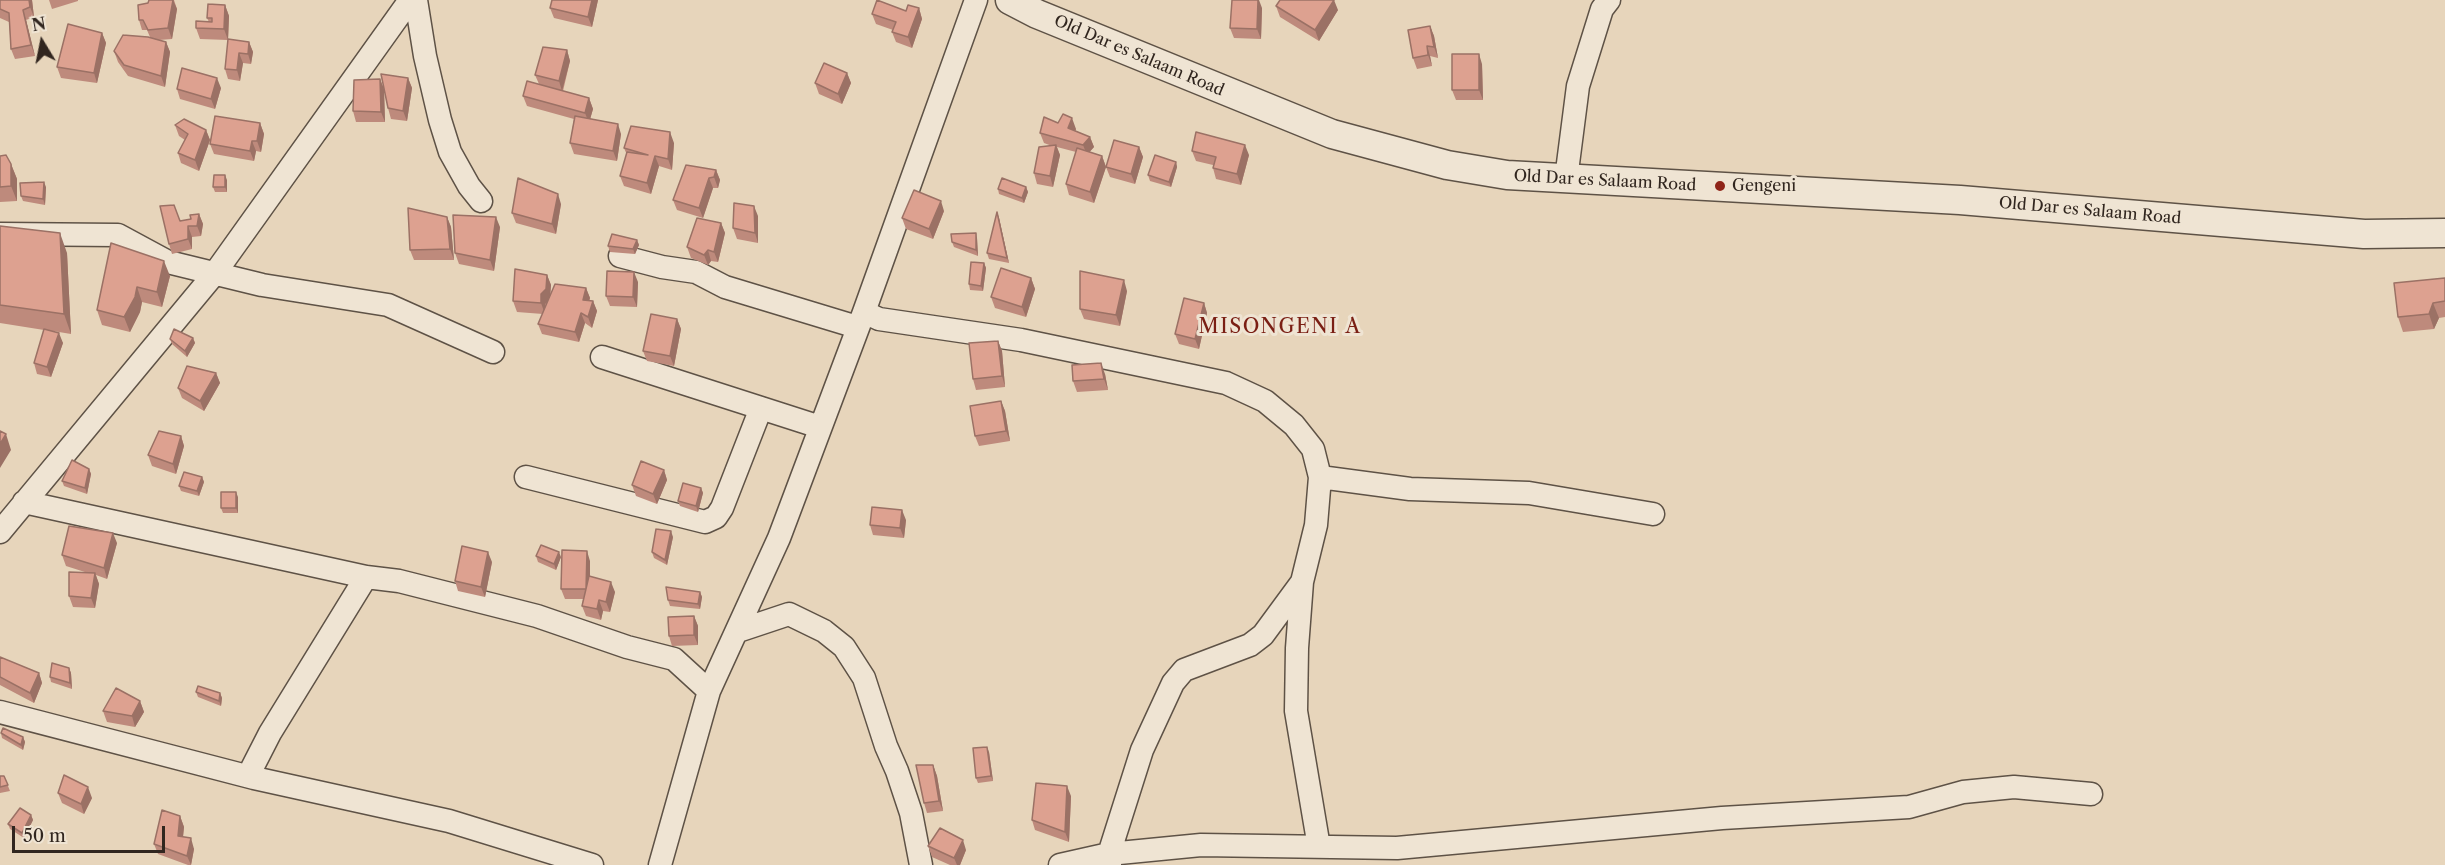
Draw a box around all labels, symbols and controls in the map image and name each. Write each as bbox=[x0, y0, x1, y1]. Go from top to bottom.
street label: Old Dar es Salaam Road bbox=[1051, 11, 1227, 101]
north arrow bbox=[12, 12, 72, 72]
text: N bbox=[30, 13, 47, 35]
street label: Old Dar es Salaam Road bbox=[1513, 167, 1697, 195]
place label: Gengeni bbox=[1732, 176, 1796, 196]
marker: Gengeni bbox=[1713, 179, 1727, 193]
street label: Old Dar es Salaam Road bbox=[1998, 193, 2182, 229]
district label: MISONGENI A bbox=[1198, 315, 1362, 339]
scale bar bbox=[15, 814, 168, 852]
text: 50 m bbox=[23, 825, 66, 847]

